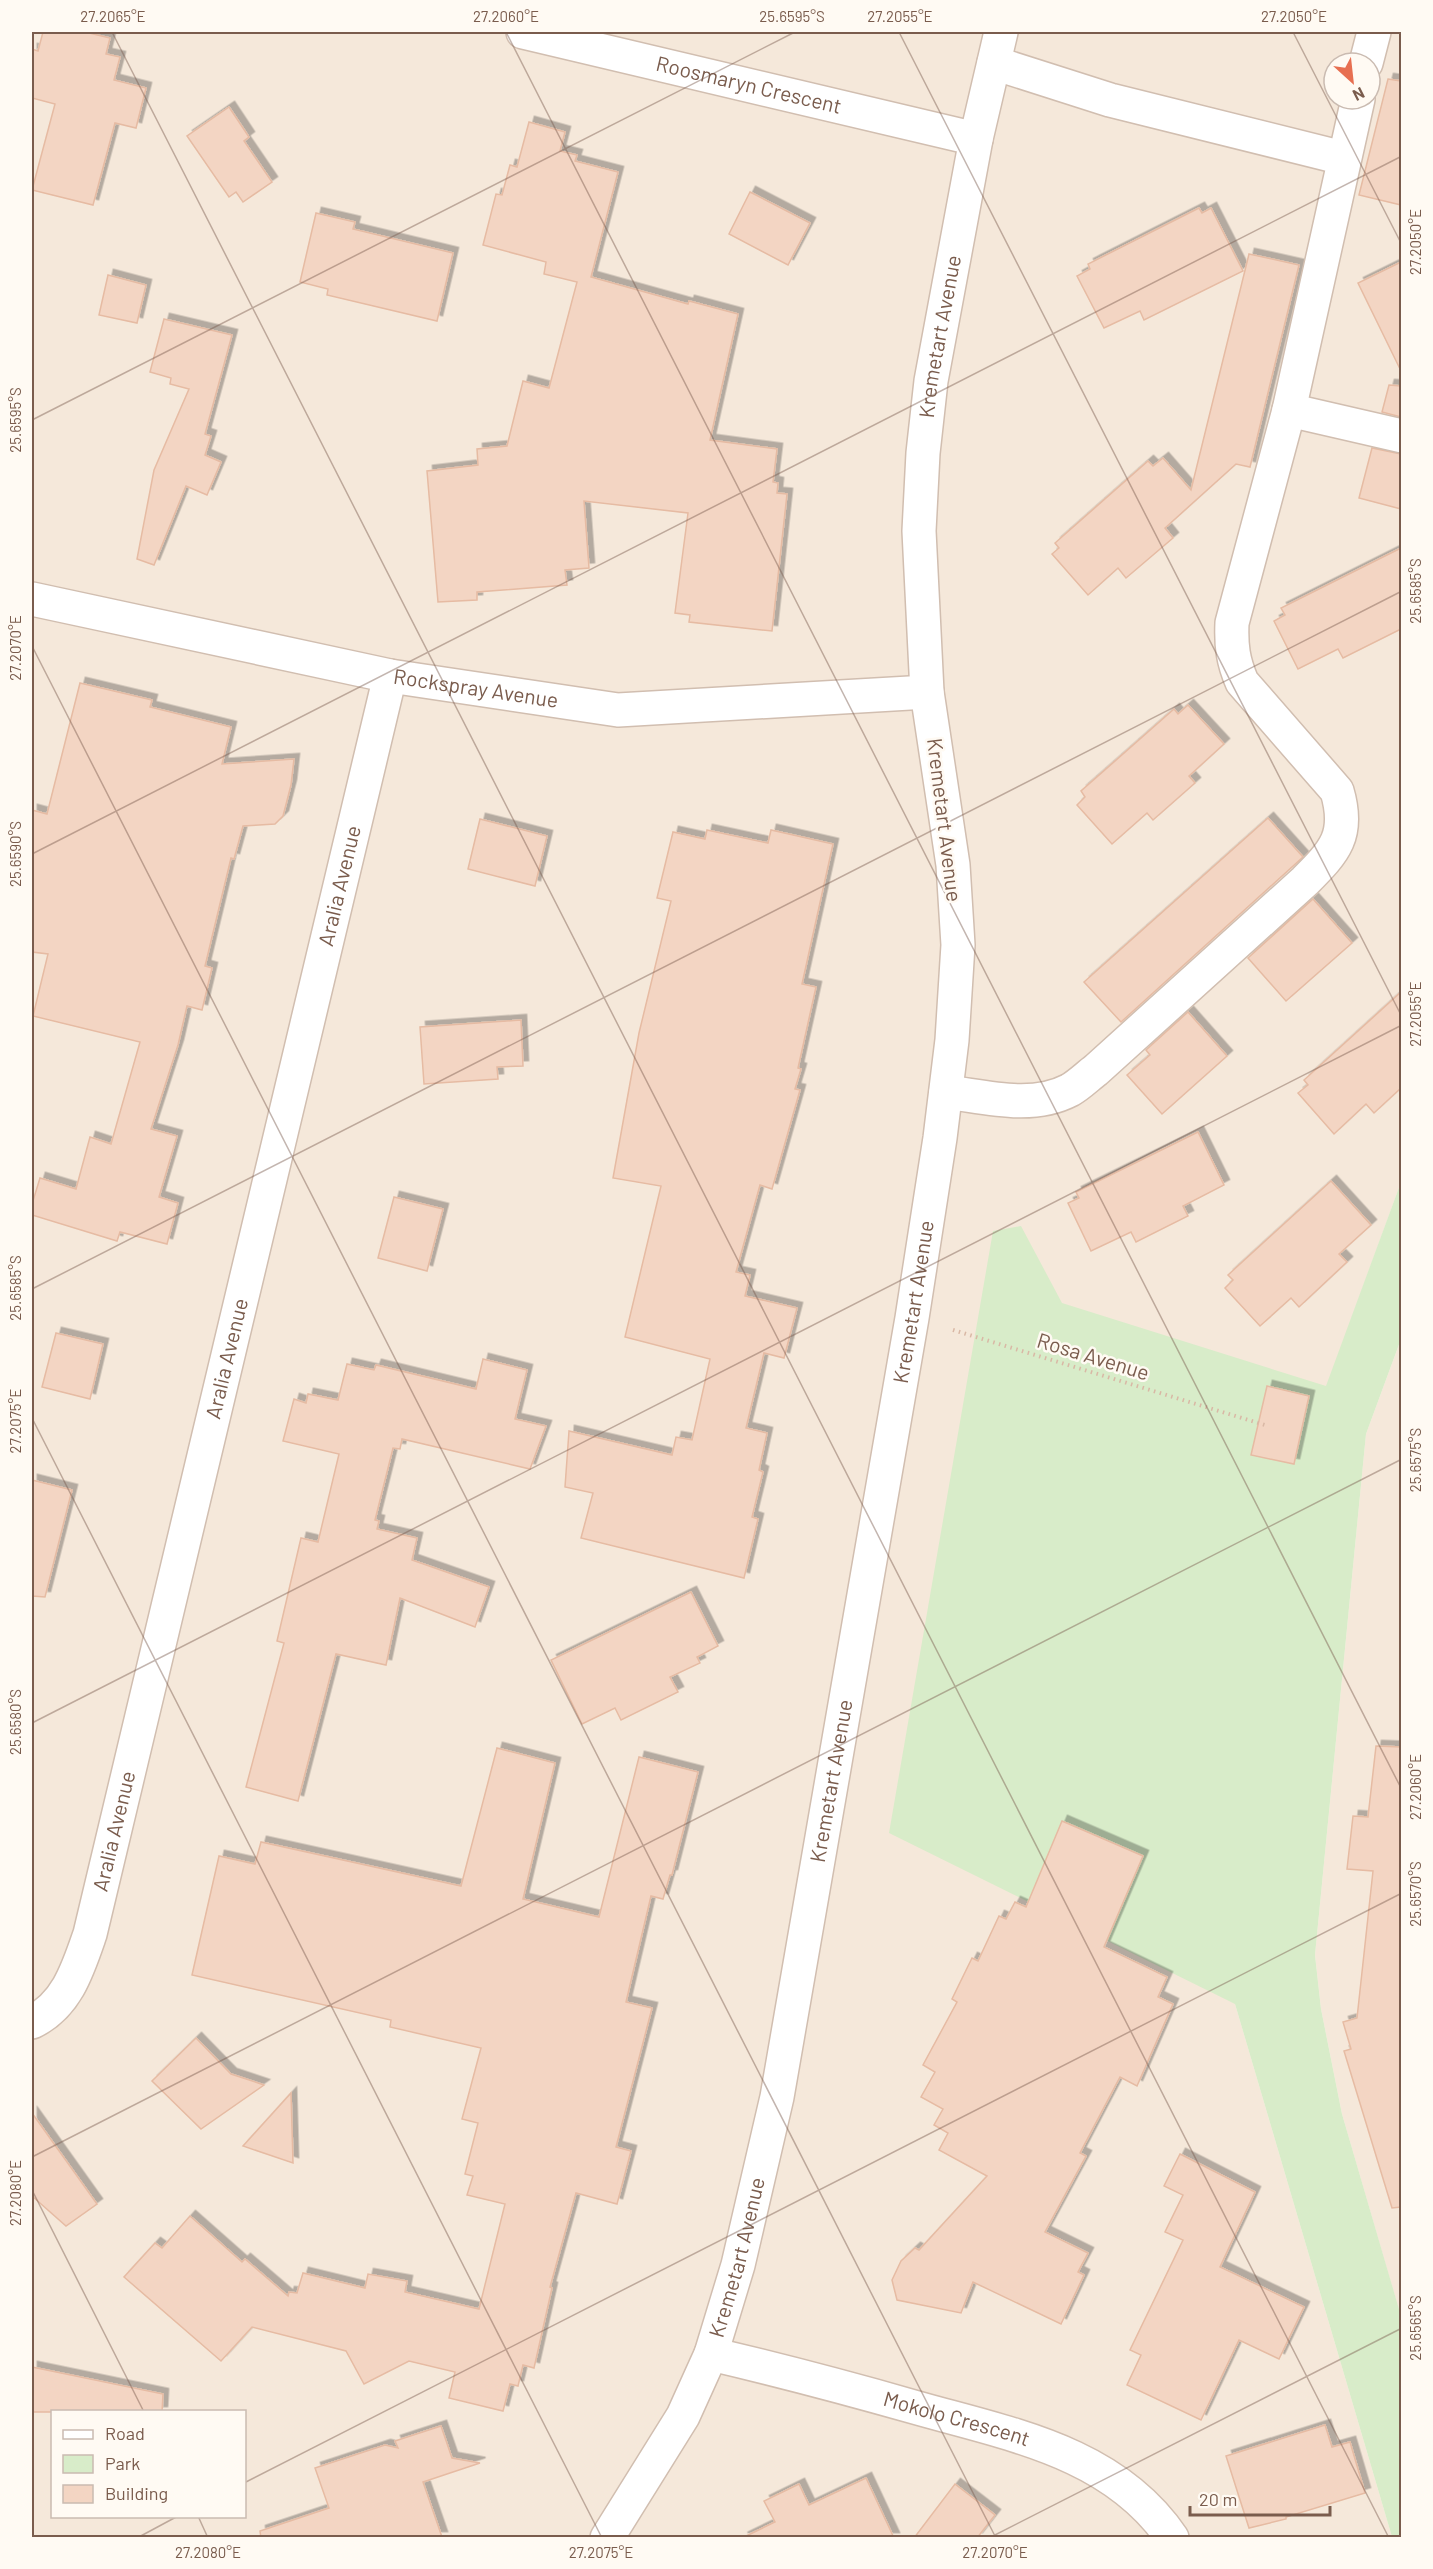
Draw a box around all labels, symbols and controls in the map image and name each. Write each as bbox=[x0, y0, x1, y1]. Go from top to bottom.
text: 27.2065°E bbox=[80, 7, 146, 25]
text: 27.2060°E bbox=[473, 7, 539, 25]
text: 25.6595°S bbox=[759, 7, 825, 25]
text: 27.2055°E bbox=[867, 7, 933, 25]
text: 27.2050°E bbox=[1261, 7, 1327, 25]
street label: Roosmaryn Crescent bbox=[654, 50, 844, 118]
north arrow bbox=[1322, 51, 1382, 111]
text: N bbox=[1350, 84, 1368, 106]
text: 27.2050°E bbox=[1406, 209, 1424, 275]
street label: Kremetart Avenue bbox=[913, 253, 965, 419]
text: 25.6595°S bbox=[6, 387, 24, 453]
text: 25.6585°S bbox=[1406, 558, 1424, 624]
text: 27.2070°E bbox=[6, 615, 24, 681]
street label: Rockspray Avenue bbox=[392, 663, 560, 712]
street label: Kremetart Avenue bbox=[923, 737, 968, 903]
text: 25.6590°S bbox=[6, 821, 24, 887]
street label: Aralia Avenue bbox=[312, 823, 365, 948]
text: 27.2055°E bbox=[1406, 981, 1424, 1047]
street label: Kremetart Avenue bbox=[887, 1218, 938, 1385]
text: 25.6585°S bbox=[6, 1255, 24, 1321]
street label: Aralia Avenue bbox=[199, 1296, 252, 1421]
street label: Rosa Avenue bbox=[1034, 1327, 1153, 1384]
text: 27.2075°E bbox=[6, 1389, 24, 1453]
text: 25.6575°S bbox=[1406, 1428, 1424, 1492]
text: 25.6580°S bbox=[6, 1689, 24, 1755]
street label: Kremetart Avenue bbox=[804, 1697, 857, 1864]
text: 27.2060°E bbox=[1406, 1754, 1424, 1820]
street label: Aralia Avenue bbox=[87, 1768, 139, 1894]
text: 25.6570°S bbox=[1406, 1861, 1424, 1927]
text: 27.2080°E bbox=[6, 2160, 24, 2226]
street label: Kremetart Avenue bbox=[703, 2174, 769, 2340]
text: 25.6565°S bbox=[1406, 2295, 1424, 2361]
street label: Mokolo Crescent bbox=[881, 2385, 1034, 2450]
legend bbox=[51, 2410, 246, 2518]
text: Road bbox=[105, 2422, 145, 2444]
text: Park bbox=[105, 2452, 140, 2474]
scale bar bbox=[1190, 2479, 1330, 2517]
text: Building bbox=[105, 2482, 168, 2504]
text: 20 m bbox=[1199, 2488, 1237, 2510]
text: 27.2080°E bbox=[175, 2543, 241, 2561]
text: 27.2075°E bbox=[569, 2543, 633, 2561]
text: 27.2070°E bbox=[962, 2543, 1028, 2561]

